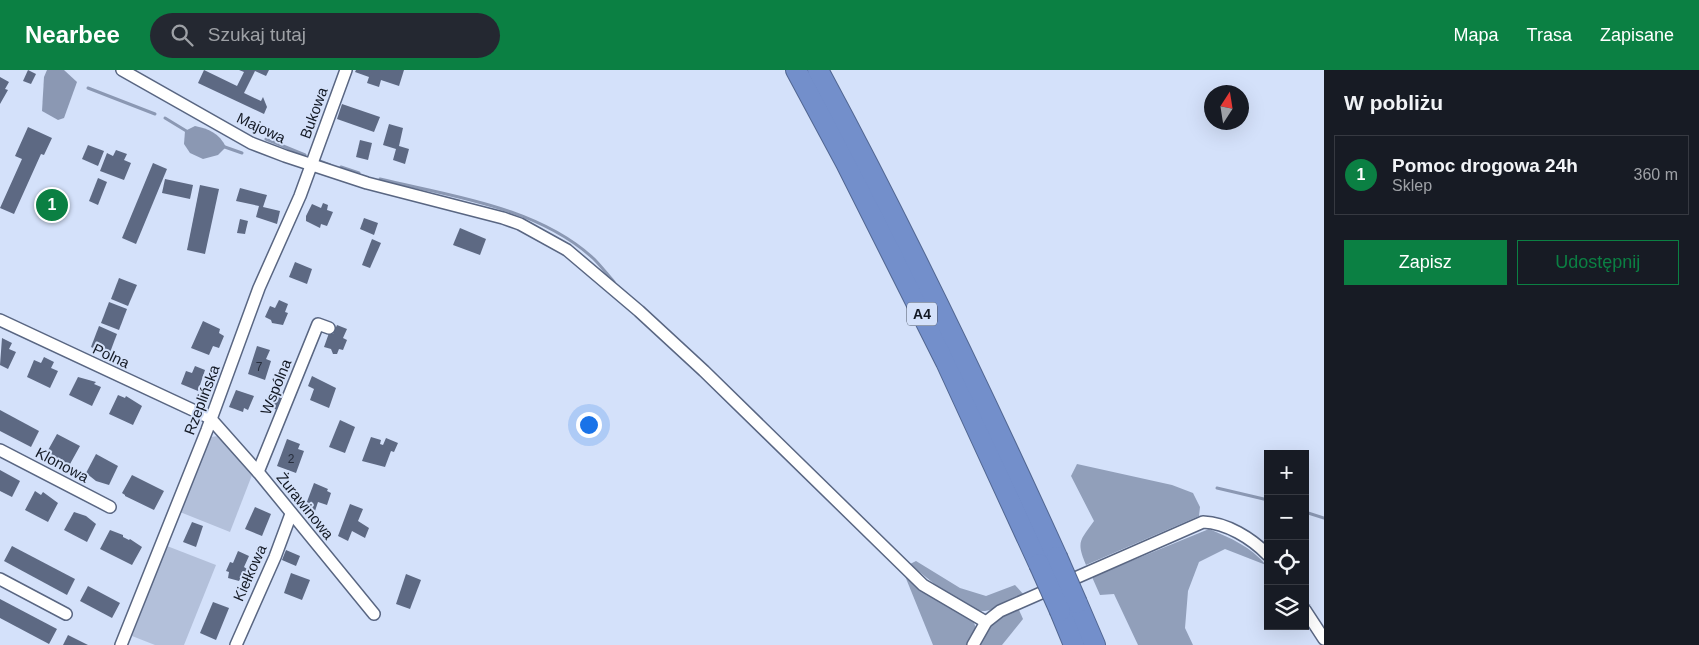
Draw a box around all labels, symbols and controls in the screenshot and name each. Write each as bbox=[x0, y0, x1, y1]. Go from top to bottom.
search box bbox=[150, 13, 500, 58]
text: Nearbee bbox=[25, 21, 120, 48]
icon: search bbox=[168, 21, 196, 49]
text: Szukaj tutaj bbox=[208, 24, 306, 45]
text: Mapa bbox=[1454, 25, 1499, 45]
text: Trasa bbox=[1527, 25, 1572, 45]
text: Zapisane bbox=[1600, 25, 1674, 45]
street label: Bukowa bbox=[296, 84, 331, 141]
north arrow bbox=[1204, 85, 1249, 130]
text: W pobliżu bbox=[1344, 91, 1443, 114]
street label: Majowa bbox=[234, 109, 289, 146]
text: Pomoc drogowa 24h bbox=[1392, 155, 1578, 176]
text: 1 bbox=[1357, 166, 1365, 183]
text: 360 m bbox=[1634, 166, 1678, 183]
text: Sklep bbox=[1392, 177, 1432, 194]
pin: 1 bbox=[36, 186, 68, 224]
button: Zapisz bbox=[1344, 240, 1507, 285]
button: Udostępnij bbox=[1517, 240, 1679, 285]
road number: A4 bbox=[907, 302, 937, 325]
street label: Polna bbox=[90, 340, 133, 372]
street label: Wspólna bbox=[257, 356, 295, 417]
house number: 7 bbox=[256, 360, 263, 374]
street label: Rzeplińska bbox=[180, 362, 223, 437]
your location bbox=[576, 412, 602, 438]
street label: Klonowa bbox=[33, 444, 92, 486]
map controls bbox=[1264, 450, 1309, 630]
button: + bbox=[1264, 450, 1309, 495]
house number: 2 bbox=[288, 452, 295, 466]
street label: Żurawinowa bbox=[273, 469, 338, 543]
button: − bbox=[1264, 495, 1309, 540]
button: locate bbox=[1264, 540, 1309, 585]
street label: Kiełkowa bbox=[230, 541, 270, 604]
button: layers bbox=[1264, 585, 1309, 630]

